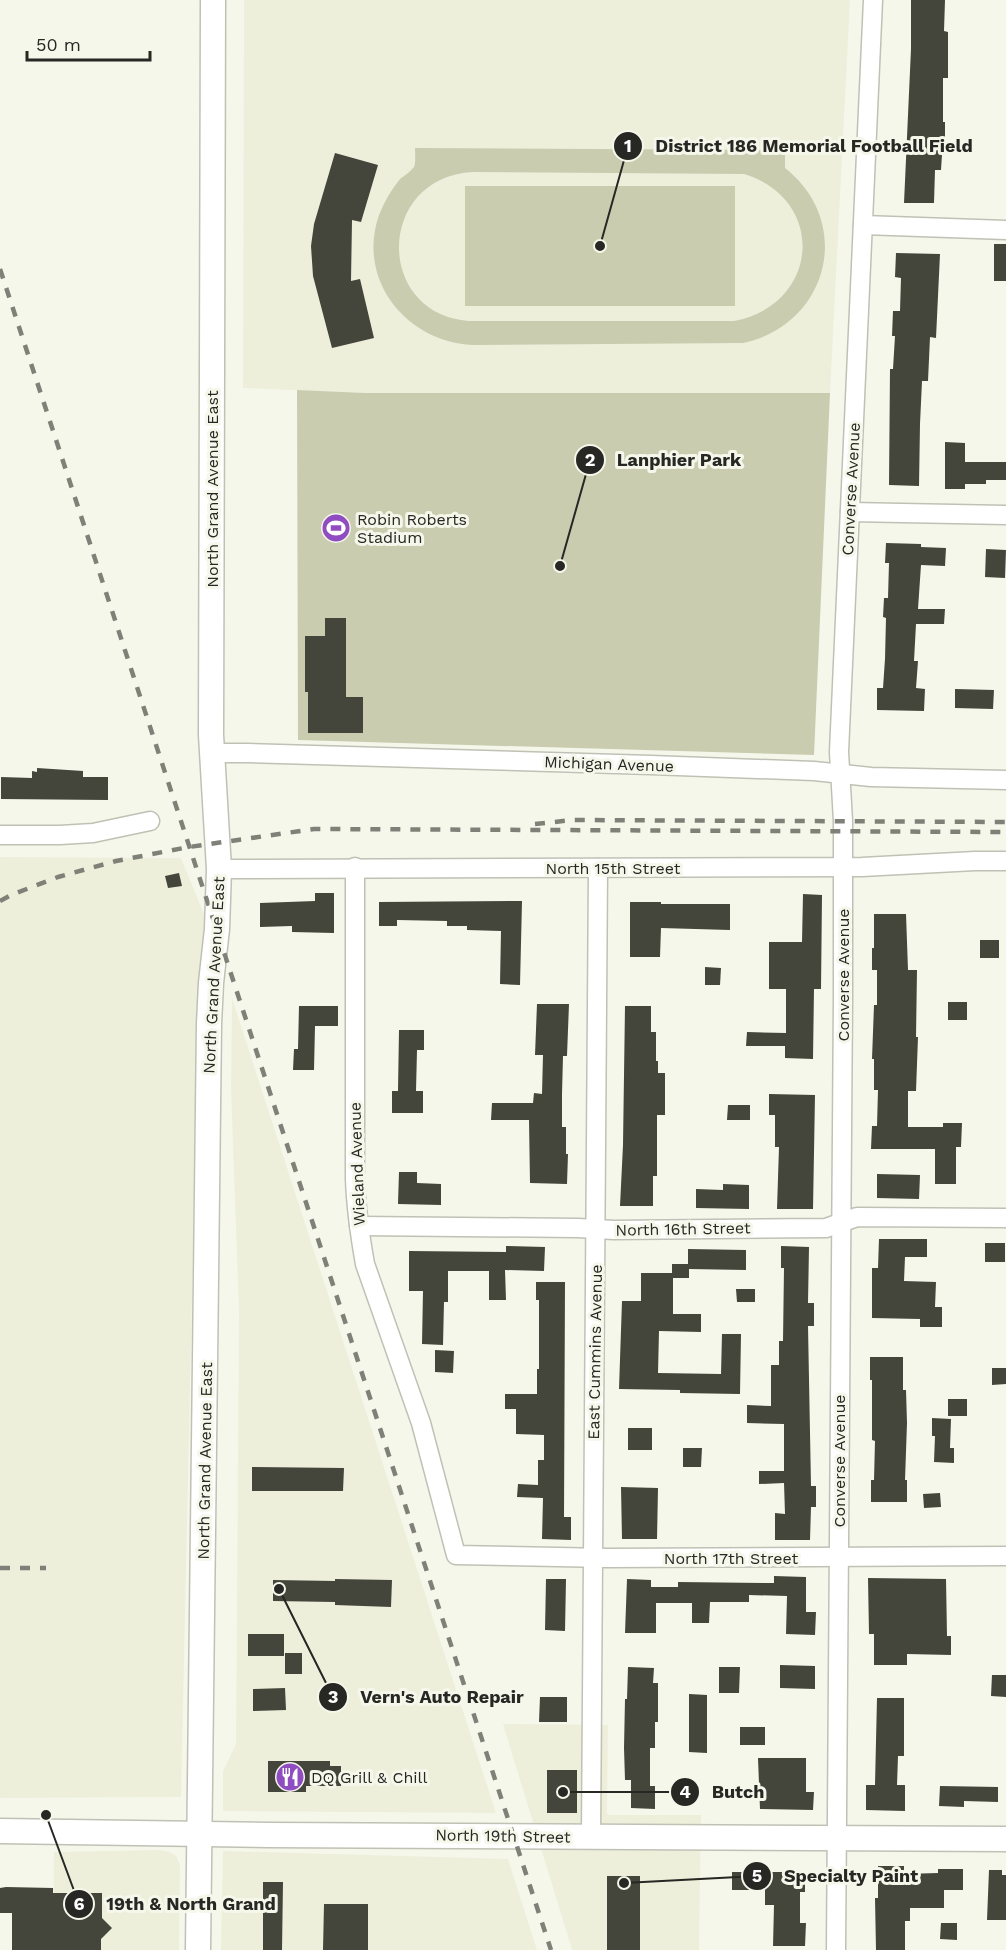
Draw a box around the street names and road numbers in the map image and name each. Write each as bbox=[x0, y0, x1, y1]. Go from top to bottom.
street label: North Grand Avenue East bbox=[203, 390, 222, 588]
street label: Converse Avenue bbox=[838, 422, 864, 556]
street label: Michigan Avenue bbox=[544, 752, 674, 776]
street label: North 15th Street bbox=[546, 859, 681, 878]
street label: North Grand Avenue East bbox=[199, 876, 229, 1074]
street label: Converse Avenue bbox=[834, 908, 853, 1042]
street label: Wieland Avenue bbox=[345, 1102, 369, 1226]
street label: North 16th Street bbox=[615, 1218, 751, 1240]
street label: East Cummins Avenue bbox=[584, 1264, 606, 1440]
street label: North Grand Avenue East bbox=[194, 1362, 216, 1560]
street label: Converse Avenue bbox=[830, 1394, 849, 1528]
street label: North 17th Street bbox=[664, 1549, 799, 1568]
street label: North 19th Street bbox=[435, 1825, 571, 1847]

